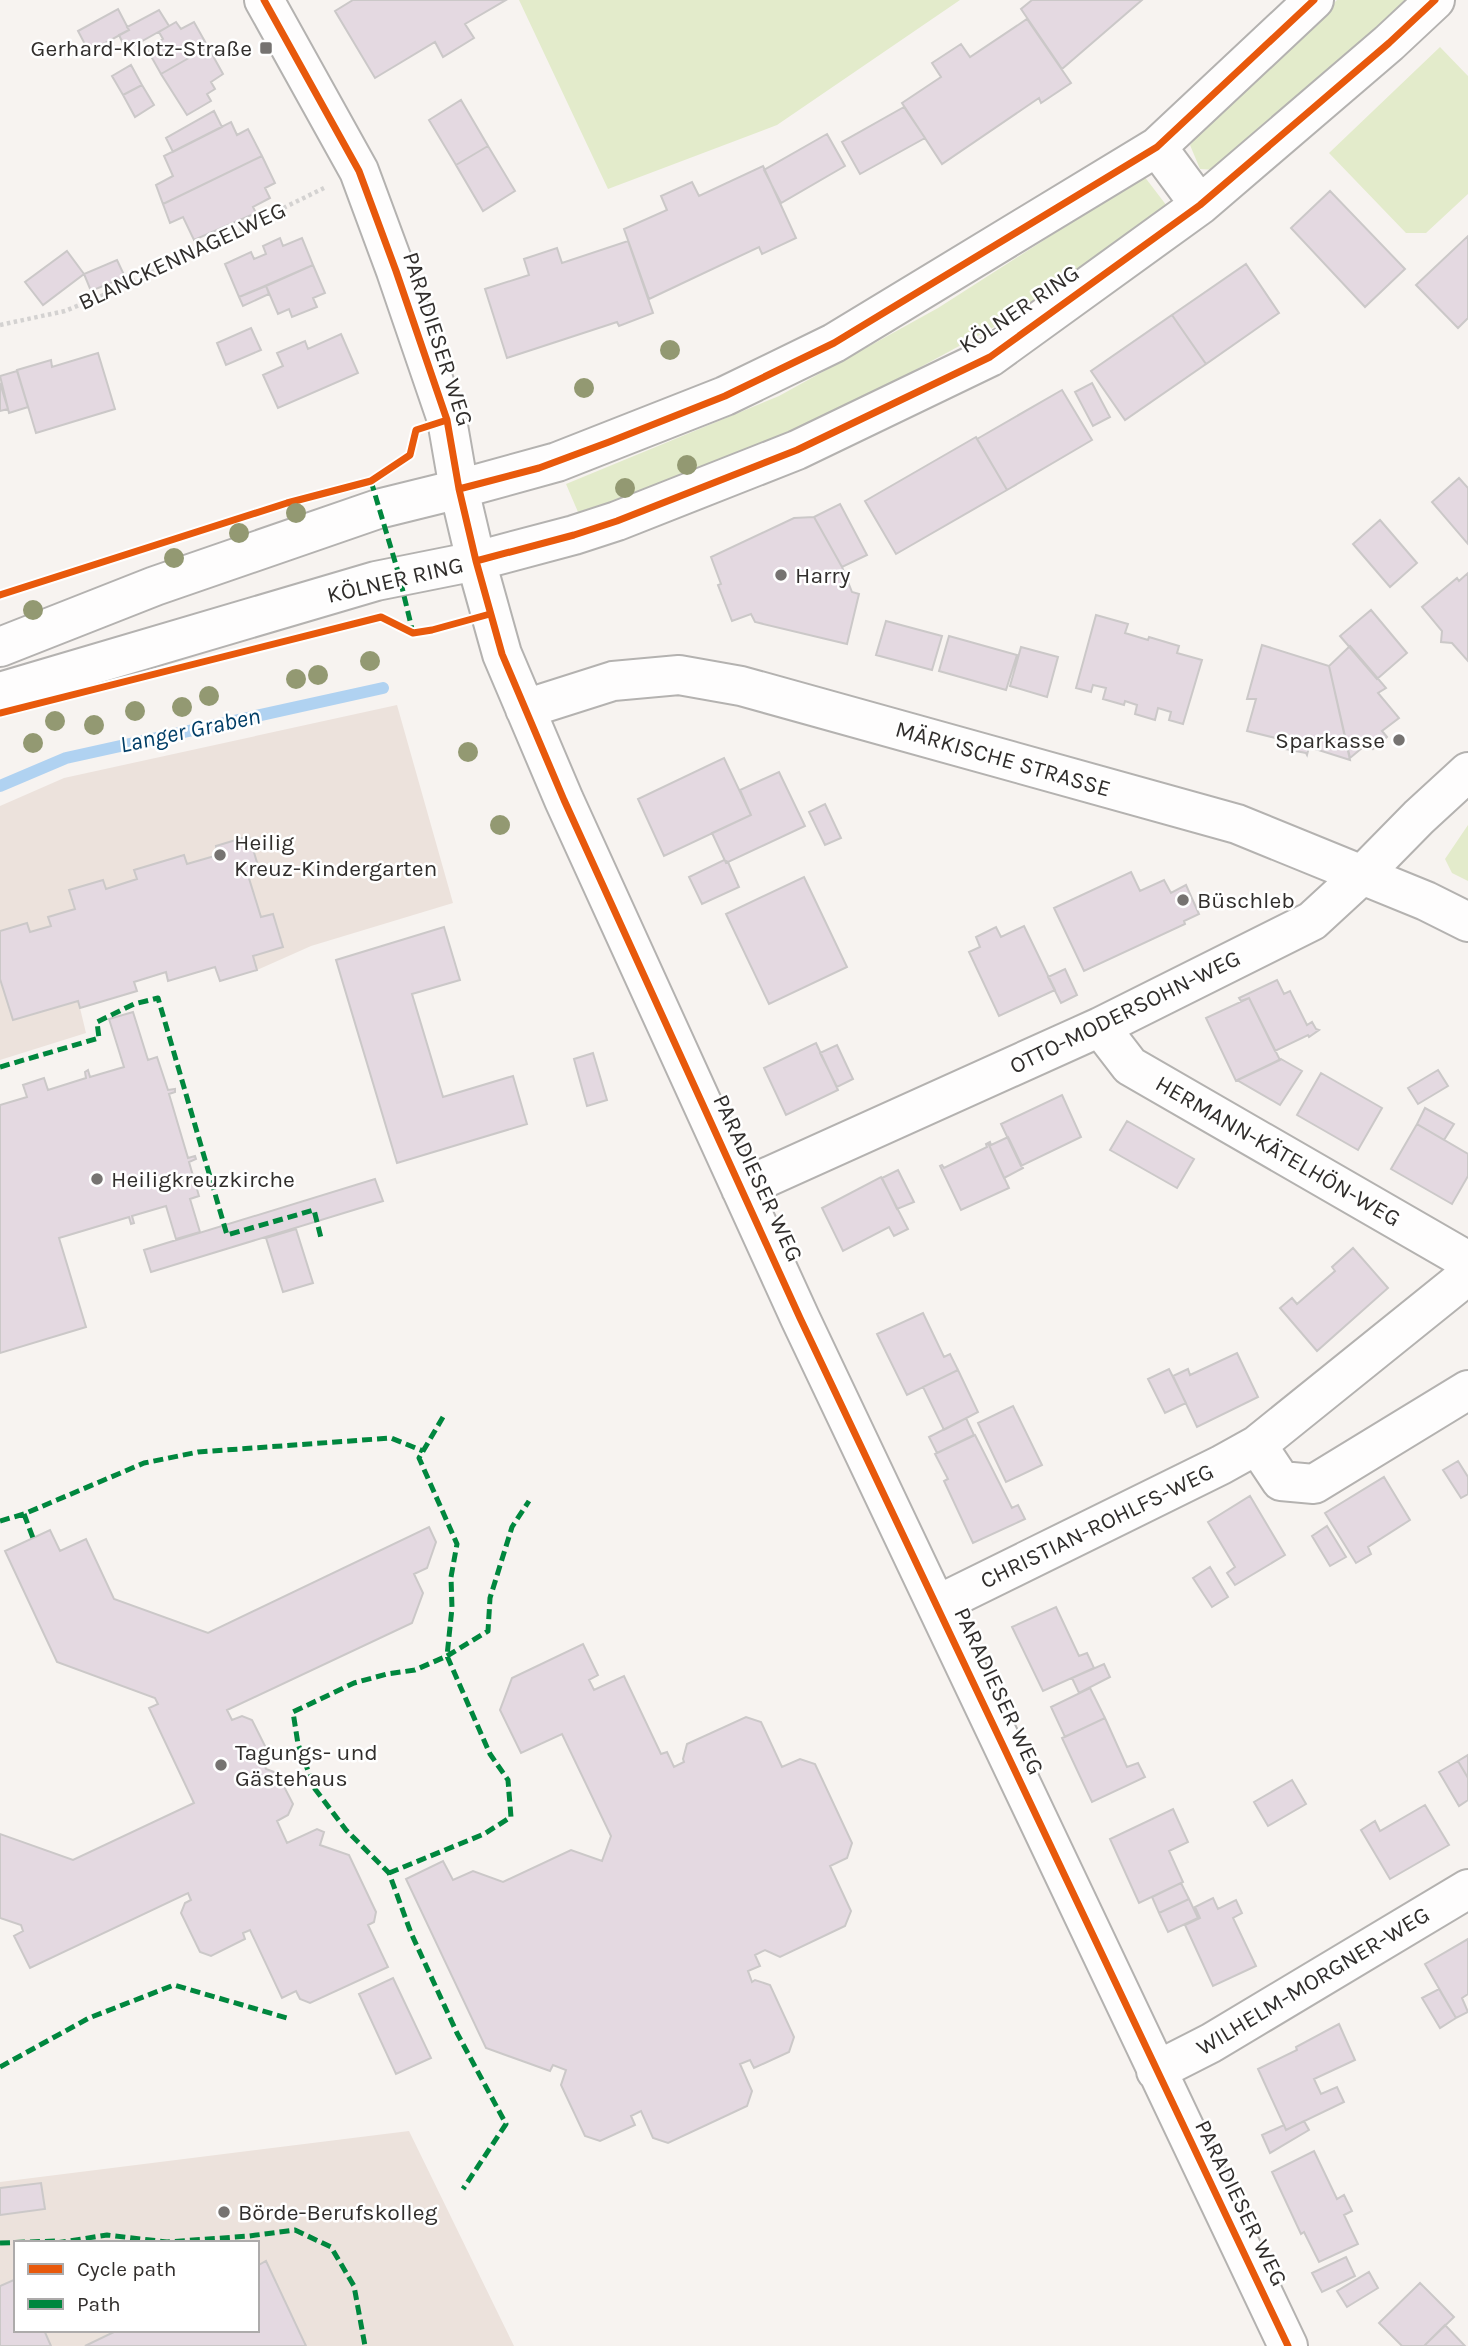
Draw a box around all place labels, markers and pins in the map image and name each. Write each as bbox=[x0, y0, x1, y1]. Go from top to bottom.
place label: Gerhard-Klotz-Straße bbox=[31, 35, 252, 62]
marker: Gerhard-Klotz-Straße bbox=[258, 40, 274, 56]
place label: Harry bbox=[795, 562, 851, 589]
marker: Harry bbox=[773, 567, 789, 583]
place label: Sparkasse bbox=[1275, 727, 1385, 754]
marker: Sparkasse bbox=[1391, 732, 1407, 748]
place label: Heilig Kreuz-Kindergarten bbox=[234, 829, 437, 882]
marker: Heilig Kreuz-Kindergarten bbox=[212, 847, 228, 863]
place label: Büschleb bbox=[1197, 887, 1295, 914]
marker: Büschleb bbox=[1175, 892, 1191, 908]
place label: Heiligkreuzkirche bbox=[111, 1166, 295, 1193]
marker: Heiligkreuzkirche bbox=[89, 1171, 105, 1187]
place label: Tagungs- und Gästehaus bbox=[235, 1739, 378, 1792]
marker: Tagungs- und Gästehaus bbox=[213, 1757, 229, 1773]
place label: Börde-Berufskolleg bbox=[238, 2199, 438, 2226]
marker: Börde-Berufskolleg bbox=[216, 2204, 232, 2220]

